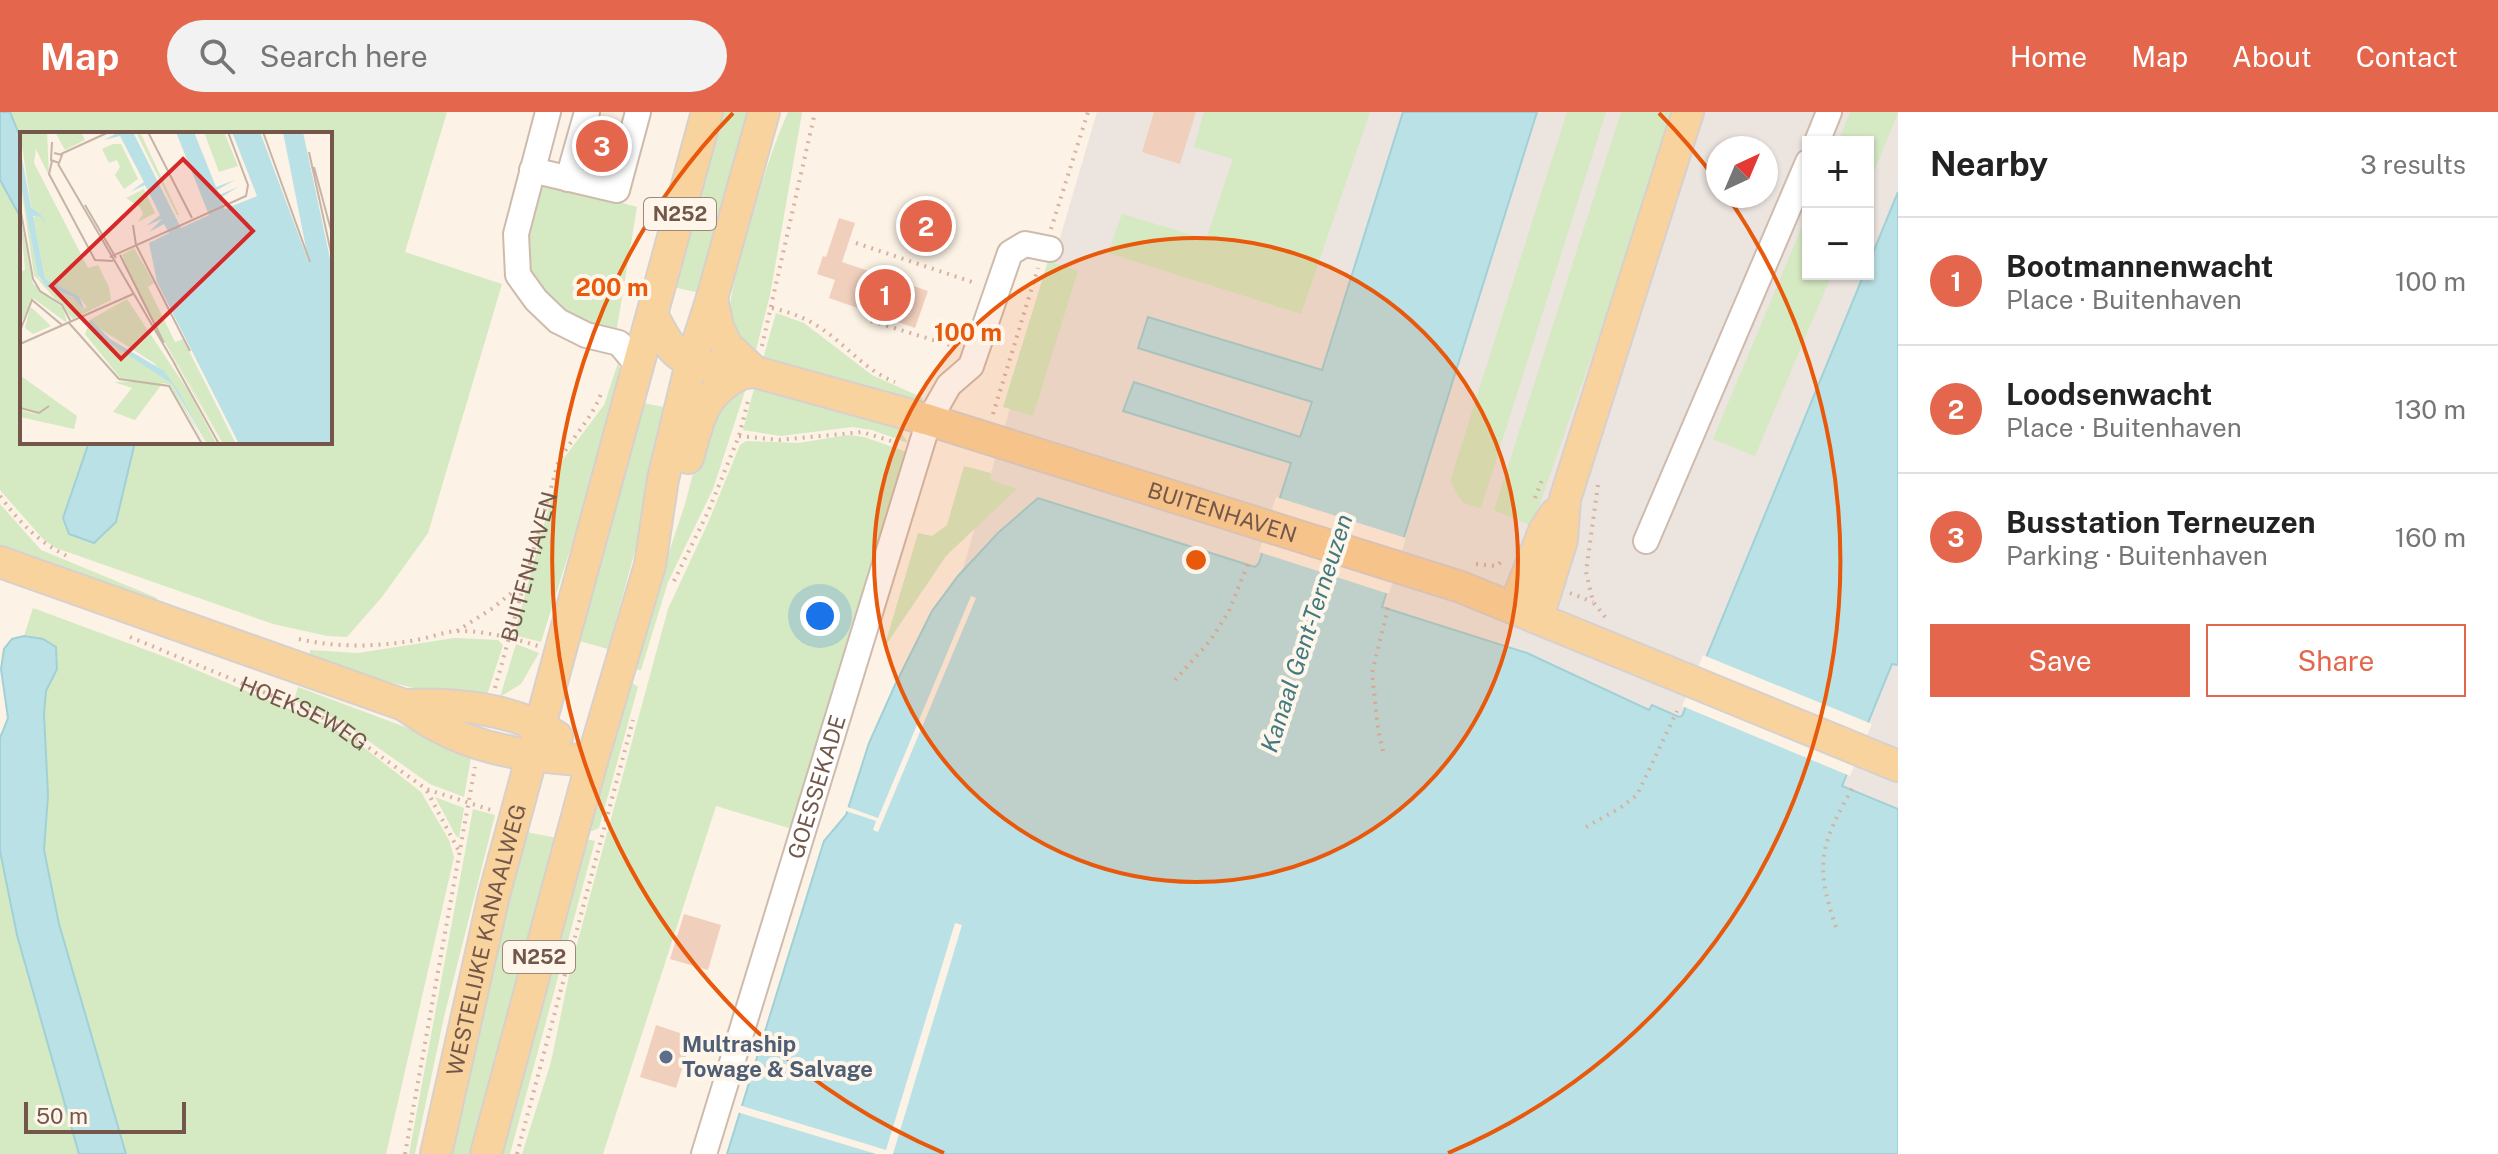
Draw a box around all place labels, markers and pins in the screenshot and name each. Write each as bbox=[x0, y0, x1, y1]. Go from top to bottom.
pin: 3 bbox=[576, 116, 628, 176]
pin: 2 bbox=[900, 196, 952, 256]
pin: 1 bbox=[859, 265, 911, 325]
centre of rings bbox=[1182, 546, 1210, 574]
place label: Multraship Towage & Salvage bbox=[682, 1031, 873, 1082]
marker: Multraship Towage & Salvage bbox=[657, 1048, 675, 1066]

